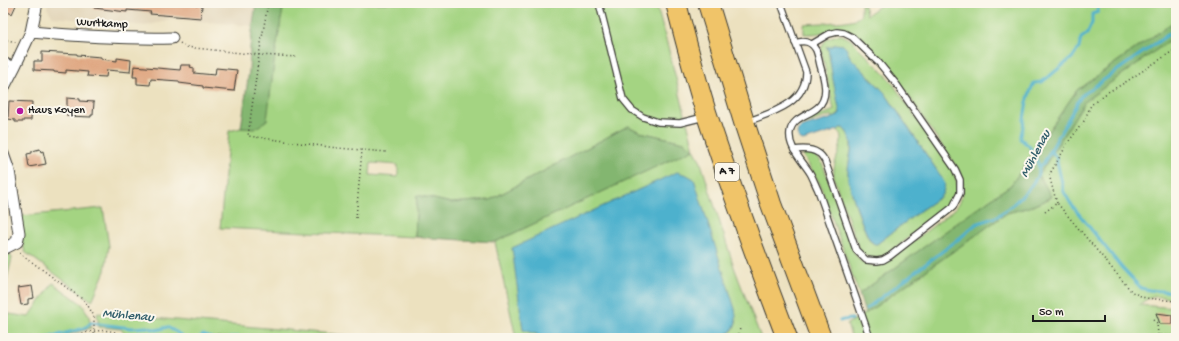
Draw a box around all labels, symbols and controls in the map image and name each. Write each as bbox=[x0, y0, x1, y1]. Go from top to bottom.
street label: Wurtkamp bbox=[76, 16, 128, 32]
place label: Haus Koyen bbox=[28, 104, 85, 118]
marker: Haus Koyen bbox=[15, 106, 25, 116]
water label: Mühlenau bbox=[1017, 127, 1055, 180]
road number: A 7 bbox=[715, 163, 739, 181]
scale bar bbox=[1033, 297, 1105, 323]
water label: Mühlenau bbox=[102, 306, 155, 326]
text: 50 m bbox=[1039, 306, 1064, 320]

